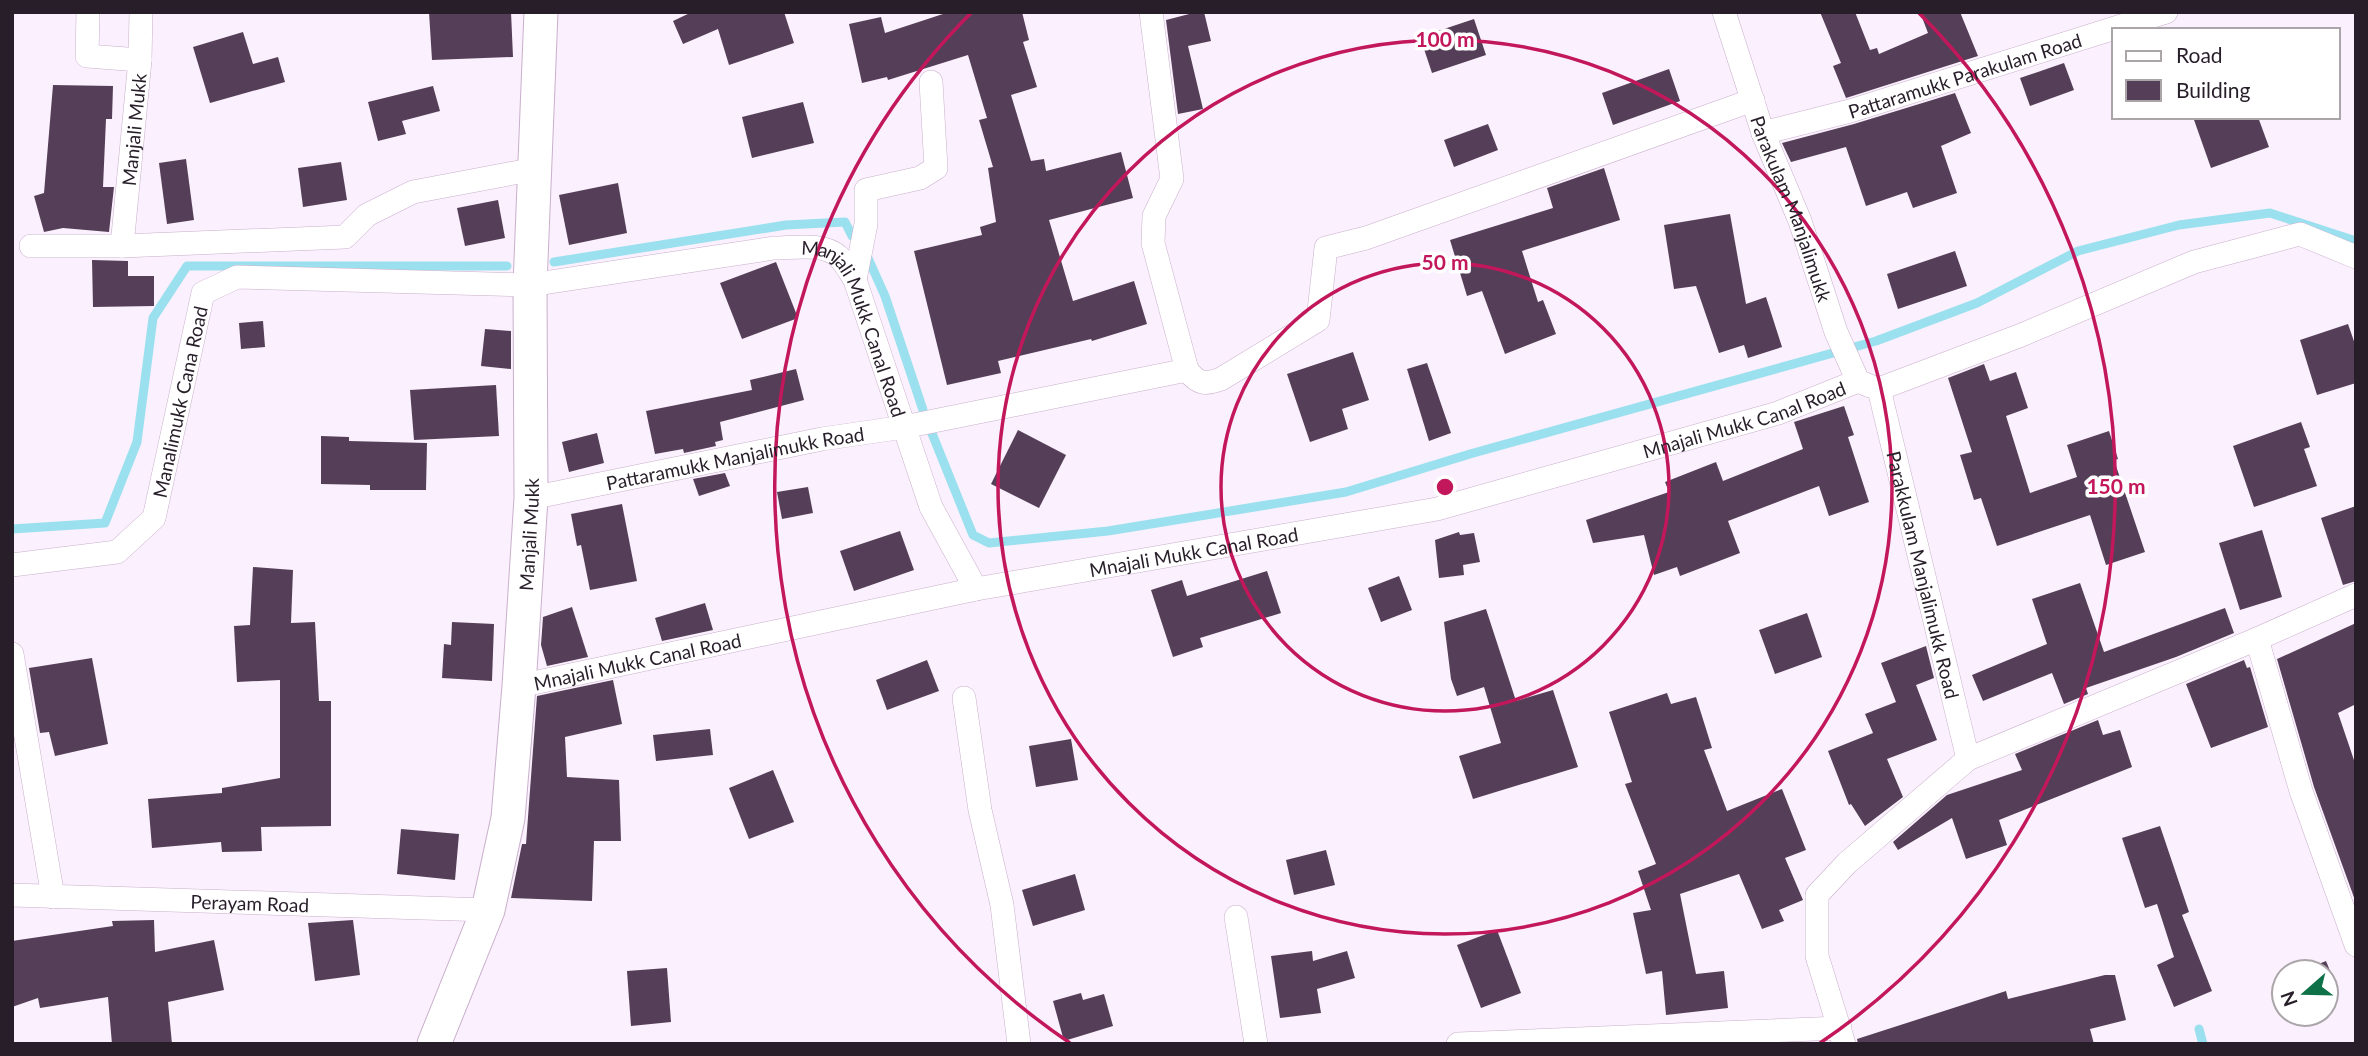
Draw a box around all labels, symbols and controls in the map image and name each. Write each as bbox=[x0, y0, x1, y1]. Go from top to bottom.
text: 100 m bbox=[1415, 26, 1475, 51]
street label: Pattaramukk Parakulam Road bbox=[1845, 28, 2084, 122]
legend bbox=[2112, 28, 2340, 119]
text: Road bbox=[2176, 42, 2223, 67]
street label: Manjali Mukk bbox=[116, 72, 150, 187]
text: Building bbox=[2176, 77, 2251, 102]
street label: Parakulam Manjalimukk bbox=[1747, 112, 1837, 305]
street label: Manjali Mukk Canal Road bbox=[801, 235, 911, 420]
text: 50 m bbox=[1421, 249, 1469, 274]
street label: Manalimukk Cana Road bbox=[147, 304, 211, 500]
street label: Mnajali Mukk Canal Road bbox=[1640, 376, 1849, 462]
street label: Pattaramukk Manjalimukk Road bbox=[604, 421, 866, 494]
street label: Parakkulam Manjalimukk Road bbox=[1883, 448, 1965, 701]
text: 150 m bbox=[2086, 473, 2146, 498]
centre of rings bbox=[1433, 475, 1457, 499]
street label: Manjali Mukk bbox=[514, 478, 543, 591]
street label: Mnajali Mukk Canal Road bbox=[1087, 522, 1300, 581]
street label: Mnajali Mukk Canal Road bbox=[532, 628, 743, 694]
street label: Perayam Road bbox=[190, 889, 310, 916]
north arrow bbox=[2270, 958, 2340, 1028]
text: N bbox=[2275, 988, 2302, 1010]

